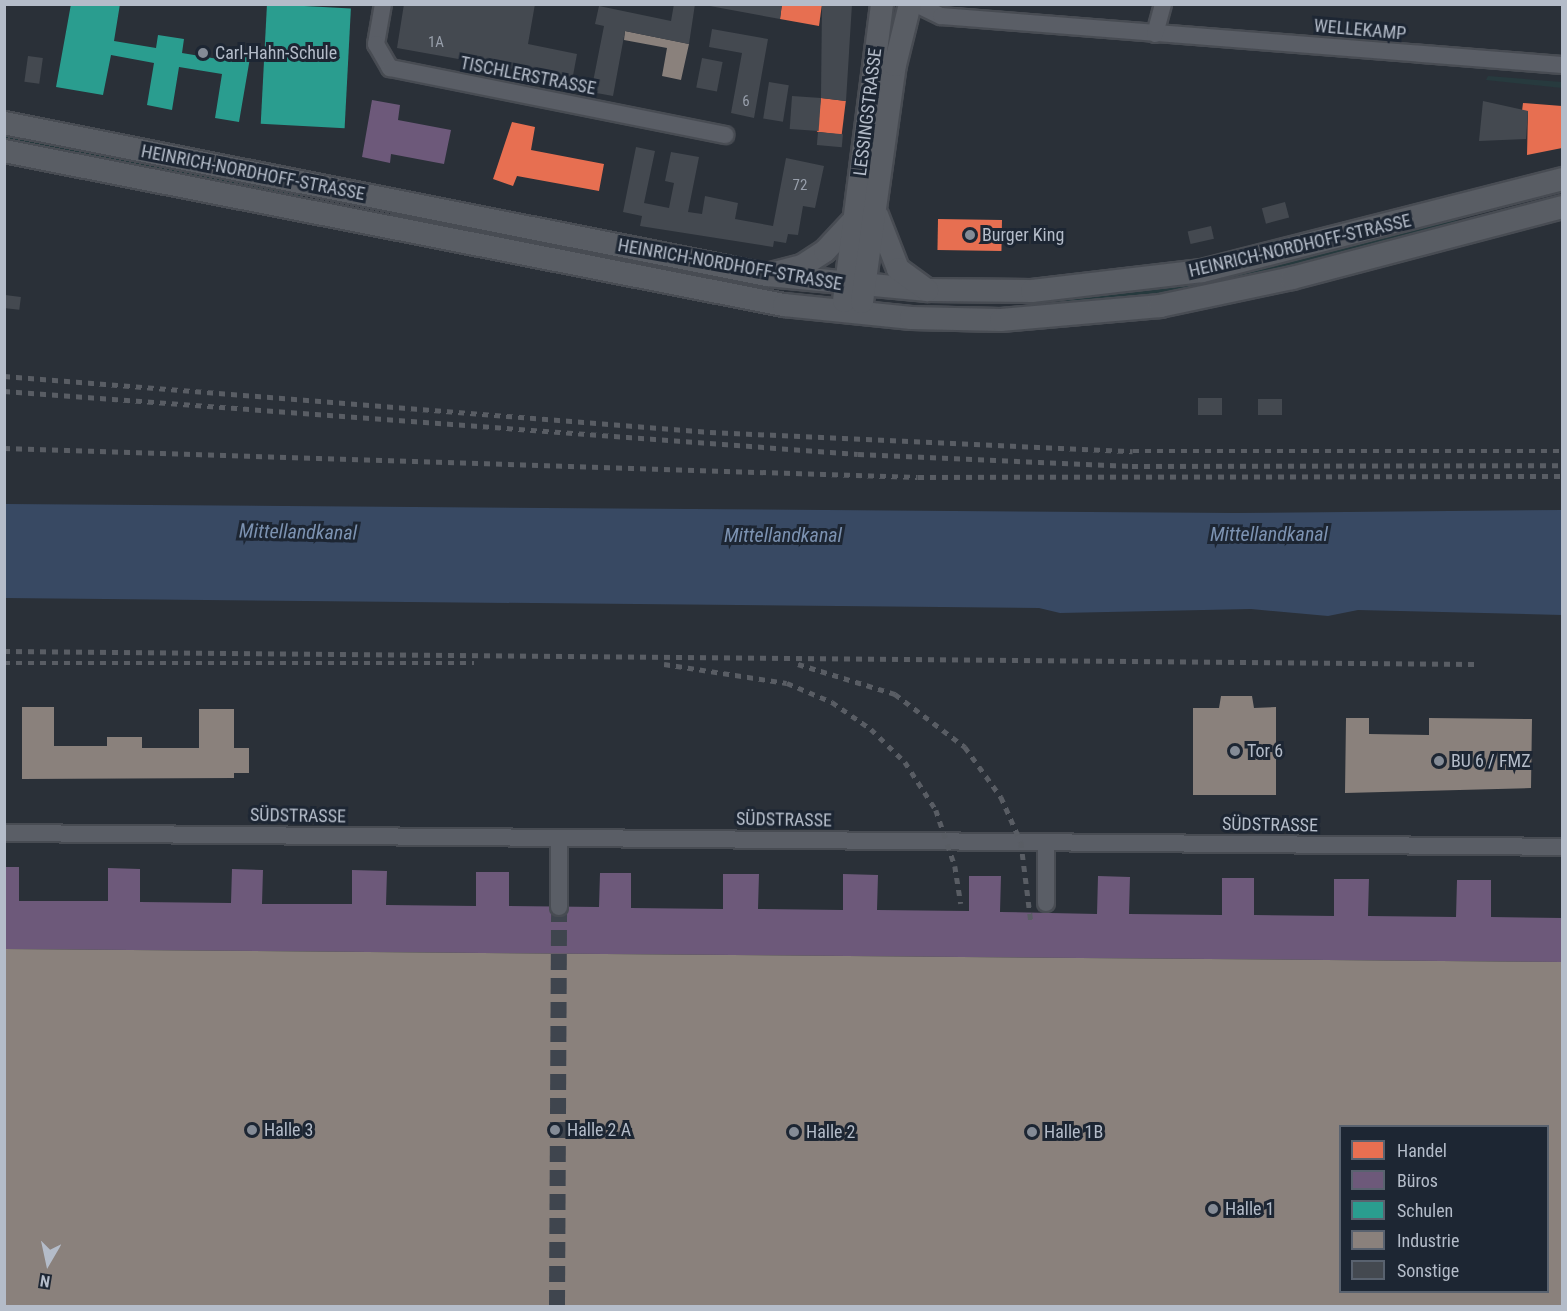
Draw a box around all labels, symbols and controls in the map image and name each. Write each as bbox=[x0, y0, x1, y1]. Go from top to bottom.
street label: WELLEKAMP bbox=[1313, 15, 1407, 45]
house number: 1A bbox=[428, 34, 444, 52]
place label: Carl-Hahn-Schule bbox=[215, 42, 337, 64]
marker: Carl-Hahn-Schule bbox=[196, 46, 210, 60]
street label: LESSINGSTRASSE bbox=[849, 47, 887, 177]
street label: TISCHLERSTRASSE bbox=[458, 52, 598, 100]
house number: 6 bbox=[742, 93, 750, 111]
street label: HEINRICH-NORDHOFF-STRASSE bbox=[139, 141, 367, 205]
house number: 72 bbox=[793, 177, 807, 195]
street label: HEINRICH-NORDHOFF-STRASSE bbox=[1187, 210, 1413, 282]
place label: Burger King bbox=[982, 224, 1064, 246]
marker: Burger King bbox=[963, 228, 977, 242]
street label: HEINRICH-NORDHOFF-STRASSE bbox=[616, 235, 844, 295]
water label: Mittellandkanal bbox=[239, 519, 357, 545]
water label: Mittellandkanal bbox=[1210, 522, 1328, 546]
water label: Mittellandkanal bbox=[724, 523, 842, 547]
place label: Tor 6 bbox=[1247, 740, 1283, 762]
marker: Tor 6 bbox=[1228, 744, 1242, 758]
place label: BU 6 / FMZ bbox=[1451, 750, 1531, 772]
marker: BU 6 / FMZ bbox=[1432, 754, 1446, 768]
street label: SÜDSTRASSE bbox=[250, 804, 346, 828]
street label: SÜDSTRASSE bbox=[736, 808, 832, 832]
street label: SÜDSTRASSE bbox=[1222, 813, 1318, 837]
place label: Halle 3 bbox=[264, 1119, 314, 1141]
place label: Halle 2 A bbox=[567, 1119, 631, 1141]
place label: Halle 2 bbox=[806, 1121, 856, 1143]
place label: Halle 1B bbox=[1044, 1121, 1103, 1143]
marker: Halle 3 bbox=[245, 1123, 259, 1137]
marker: Halle 2 A bbox=[548, 1123, 562, 1137]
marker: Halle 2 bbox=[787, 1125, 801, 1139]
marker: Halle 1B bbox=[1025, 1125, 1039, 1139]
legend bbox=[1339, 1125, 1549, 1293]
text: Handel bbox=[1397, 1140, 1447, 1161]
text: Büros bbox=[1397, 1170, 1438, 1191]
place label: Halle 1 bbox=[1225, 1198, 1274, 1220]
text: Schulen bbox=[1397, 1200, 1453, 1221]
marker: Halle 1 bbox=[1206, 1202, 1220, 1216]
text: Industrie bbox=[1397, 1230, 1459, 1251]
north arrow bbox=[18, 1233, 78, 1293]
text: Sonstige bbox=[1397, 1260, 1459, 1281]
text: N bbox=[39, 1271, 51, 1291]

